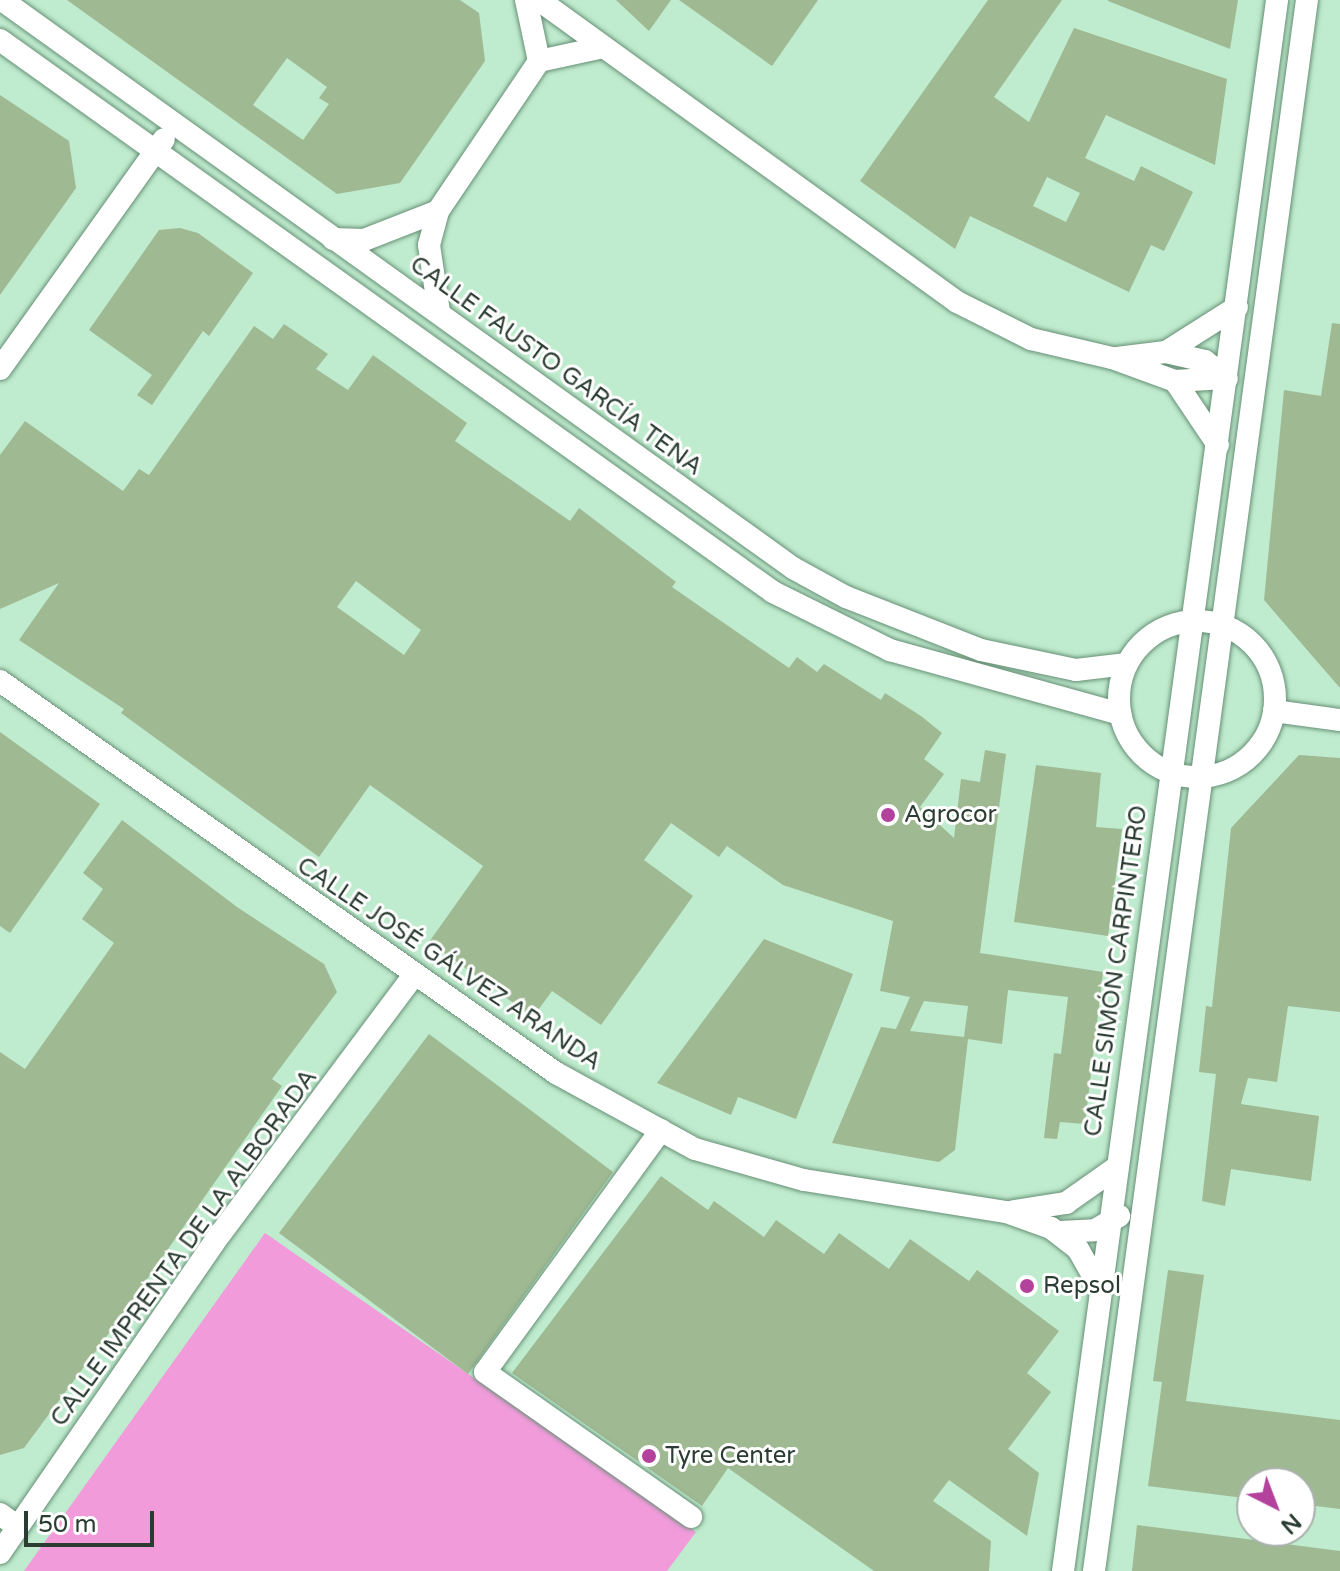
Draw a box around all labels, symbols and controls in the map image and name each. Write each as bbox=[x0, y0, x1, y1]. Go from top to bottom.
street label: CALLE FAUSTO GARCÍA TENA bbox=[404, 250, 708, 482]
place label: Agrocor bbox=[904, 801, 997, 829]
street label: CALLE SIMÓN CARPINTERO bbox=[1078, 804, 1154, 1138]
marker: Agrocor bbox=[879, 806, 897, 824]
street label: CALLE JOSÉ GÁLVEZ ARANDA bbox=[291, 851, 607, 1077]
street label: CALLE IMPRENTA DE LA ALBORADA bbox=[45, 1064, 323, 1432]
place label: Repsol bbox=[1043, 1272, 1121, 1300]
marker: Repsol bbox=[1018, 1277, 1036, 1295]
place label: Tyre Center bbox=[665, 1442, 795, 1470]
marker: Tyre Center bbox=[640, 1447, 658, 1465]
north arrow bbox=[1236, 1467, 1316, 1547]
scale bar bbox=[28, 1495, 158, 1545]
text: N bbox=[1275, 1508, 1306, 1539]
text: 50 m bbox=[38, 1510, 96, 1539]

